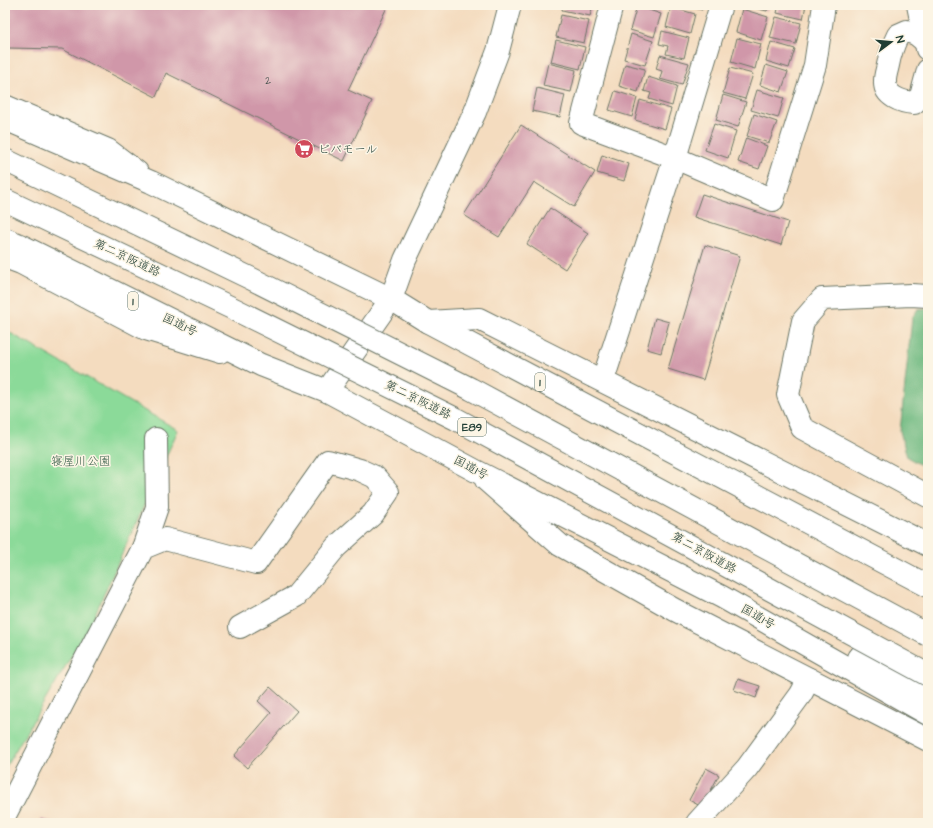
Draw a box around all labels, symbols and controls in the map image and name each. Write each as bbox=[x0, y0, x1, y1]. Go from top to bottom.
north arrow bbox=[871, 22, 911, 62]
text: N bbox=[892, 34, 908, 45]
house number: 2 bbox=[265, 74, 271, 88]
supermarket icon: ビバモール bbox=[293, 138, 315, 160]
place label: ビバモール bbox=[318, 141, 377, 158]
street label: 第二京阪道路 bbox=[91, 235, 163, 281]
road number: 1 bbox=[128, 292, 138, 310]
street label: 国道1号 bbox=[159, 309, 201, 341]
road number: 1 bbox=[535, 373, 545, 391]
street label: 第二京阪道路 bbox=[382, 377, 454, 423]
road number: E89 bbox=[458, 418, 486, 436]
street label: 国道1号 bbox=[450, 452, 492, 484]
park label: 寝屋川公園 bbox=[51, 453, 111, 470]
street label: 第二京阪道路 bbox=[668, 528, 740, 578]
street label: 国道1号 bbox=[737, 600, 779, 634]

